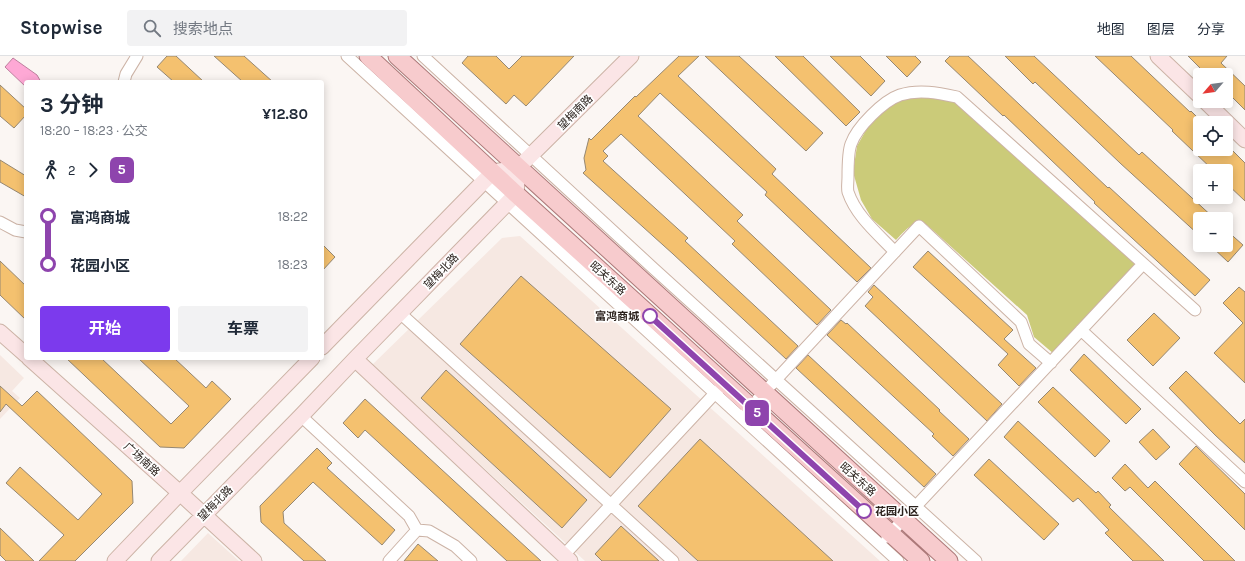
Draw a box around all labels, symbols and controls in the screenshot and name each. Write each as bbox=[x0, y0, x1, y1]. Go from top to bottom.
search box bbox=[127, 10, 407, 46]
text: Stopwise bbox=[20, 17, 103, 39]
icon: search bbox=[141, 17, 163, 39]
text: 搜索地点 bbox=[173, 20, 233, 38]
text: 地图 bbox=[1097, 21, 1125, 38]
text: 图层 bbox=[1147, 21, 1175, 38]
text: 分享 bbox=[1197, 21, 1225, 38]
north arrow bbox=[1193, 68, 1233, 108]
map controls bbox=[1193, 68, 1233, 252]
text: 3 分钟 bbox=[40, 92, 103, 118]
street label: 望梅南路 bbox=[555, 92, 596, 133]
text: ¥12.80 bbox=[262, 105, 308, 123]
button: locate bbox=[1193, 116, 1233, 156]
text: 18:20 – 18:23 · 公交 bbox=[40, 123, 148, 138]
icon: walk bbox=[40, 159, 62, 181]
icon: forward bbox=[82, 159, 104, 181]
text: 5 bbox=[118, 161, 126, 178]
text: 2 bbox=[68, 163, 76, 178]
button: + bbox=[1193, 164, 1233, 204]
text: 富鸿商城 bbox=[70, 209, 130, 227]
text: 18:22 bbox=[278, 209, 308, 224]
button: − bbox=[1193, 212, 1233, 252]
street label: 望梅北路 bbox=[421, 251, 461, 292]
text: 花园小区 bbox=[70, 257, 130, 275]
text: 18:23 bbox=[278, 257, 308, 272]
street label: 昭关东路 bbox=[587, 259, 628, 298]
button: 开始 bbox=[40, 306, 170, 352]
button: 车票 bbox=[178, 306, 308, 352]
marker: 富鸿商城 bbox=[642, 308, 658, 324]
place label: 富鸿商城 bbox=[595, 310, 640, 323]
line badge: 5 bbox=[744, 400, 770, 426]
text: 5 bbox=[753, 404, 761, 421]
street label: 广场南路 bbox=[121, 440, 162, 479]
street label: 昭关东路 bbox=[837, 460, 878, 499]
street label: 望梅北路 bbox=[195, 483, 236, 524]
marker: 花园小区 bbox=[856, 503, 872, 519]
place label: 花园小区 bbox=[875, 505, 919, 518]

